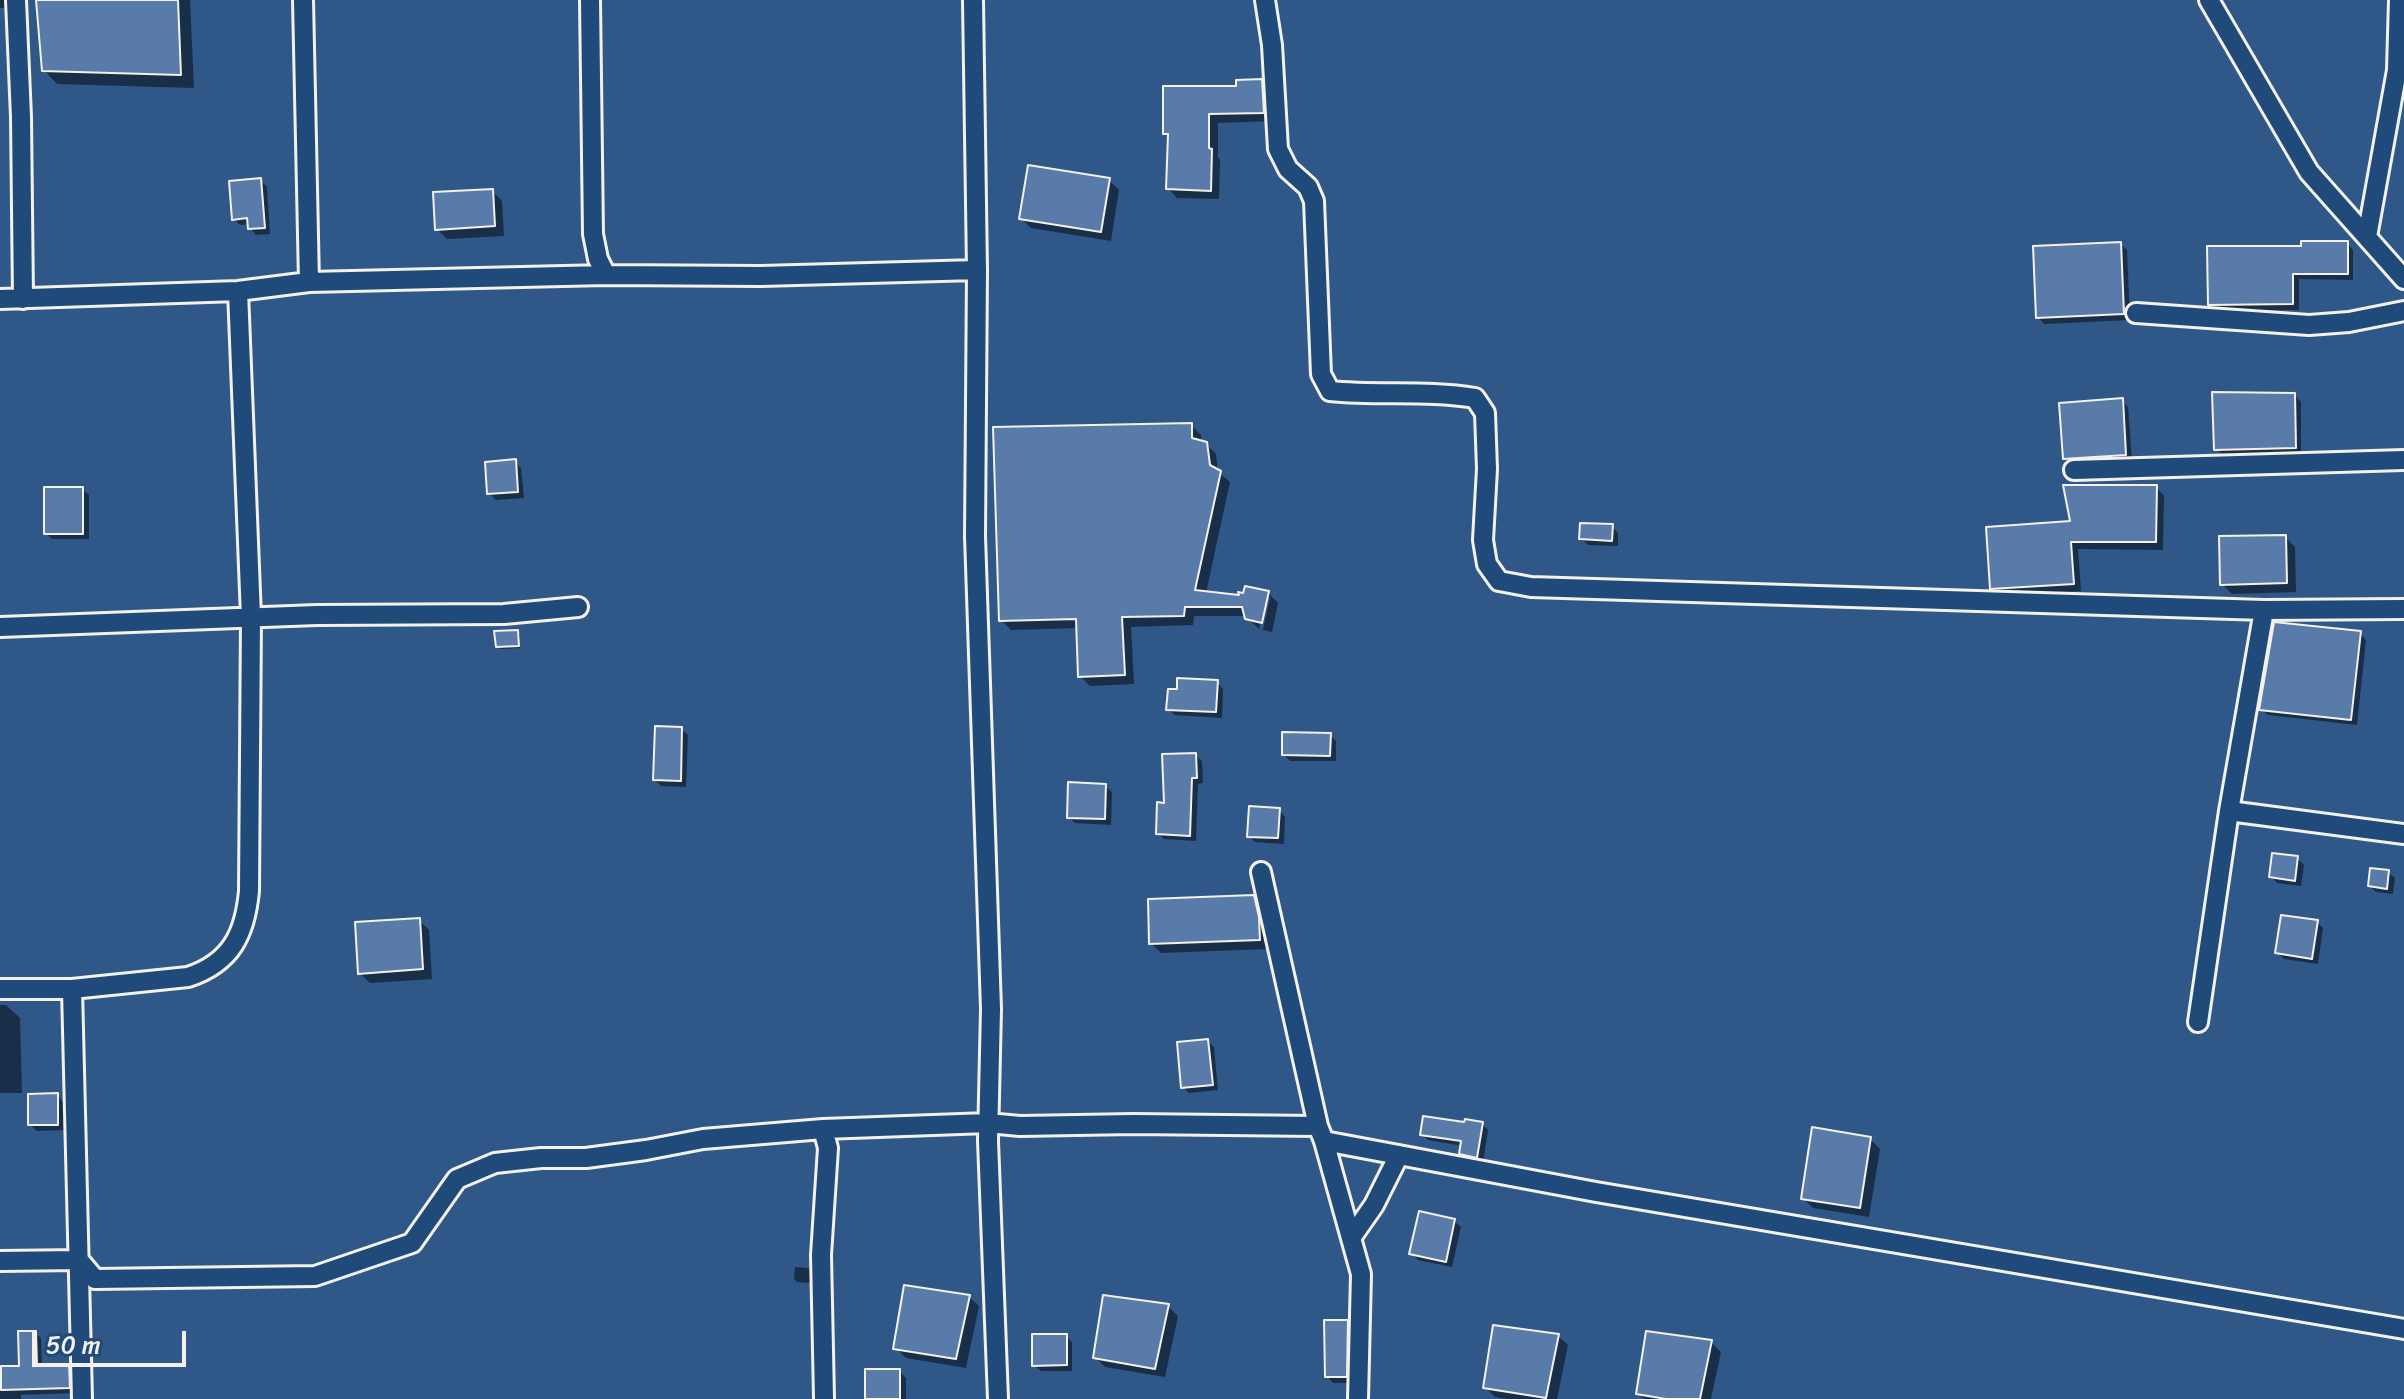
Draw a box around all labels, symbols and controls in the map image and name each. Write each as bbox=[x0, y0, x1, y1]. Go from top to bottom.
scale bar bbox=[36, 1315, 190, 1365]
text: 50 m bbox=[46, 1324, 101, 1366]

